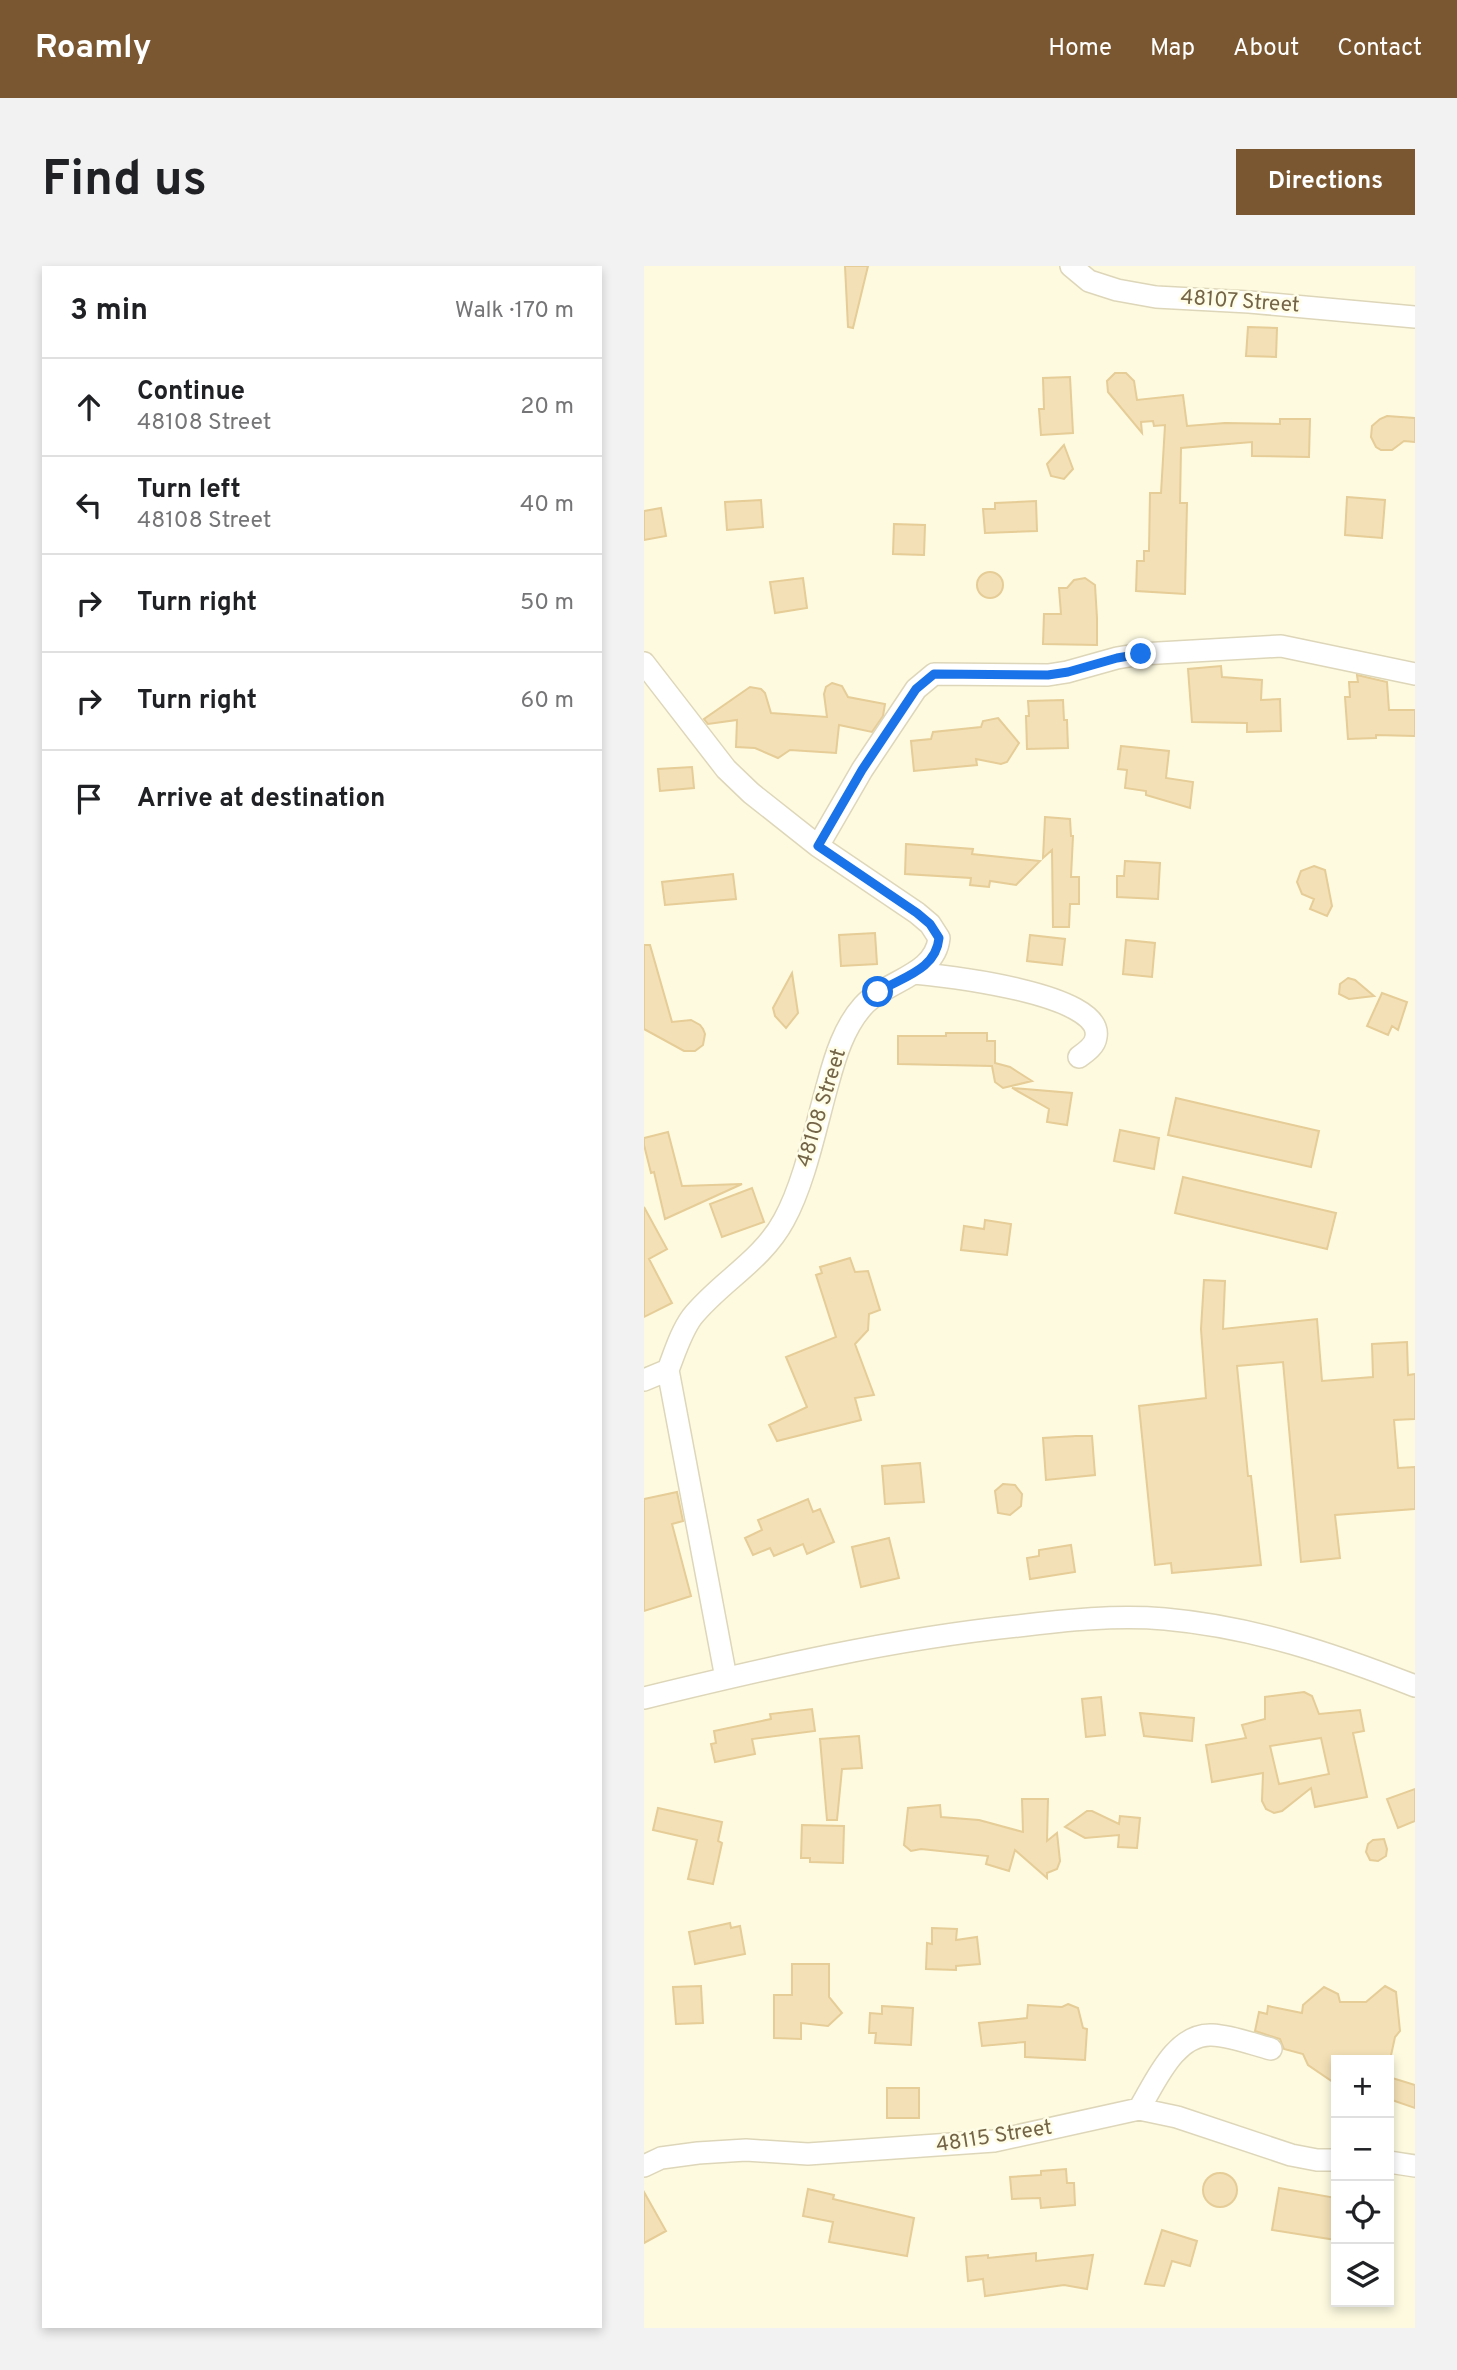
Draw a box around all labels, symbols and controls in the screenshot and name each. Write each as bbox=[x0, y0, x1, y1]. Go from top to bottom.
text: Roamly bbox=[35, 28, 151, 70]
text: Home bbox=[1048, 34, 1112, 64]
text: Map bbox=[1150, 34, 1195, 64]
text: About bbox=[1233, 34, 1299, 64]
text: Contact bbox=[1337, 34, 1422, 64]
button: Directions bbox=[1236, 149, 1415, 215]
text: Find us bbox=[42, 151, 207, 213]
street label: 48107 Street bbox=[1180, 284, 1300, 320]
text: 3 min bbox=[70, 293, 148, 330]
text: Walk · 170 m bbox=[455, 297, 574, 326]
text: Continue bbox=[137, 376, 245, 409]
icon: ahead bbox=[70, 388, 108, 426]
text: 20 m bbox=[520, 393, 574, 422]
text: 48108 Street bbox=[137, 409, 271, 438]
text: Turn left bbox=[137, 474, 241, 507]
icon: left bbox=[70, 486, 108, 524]
text: 40 m bbox=[520, 491, 574, 520]
text: 48108 Street bbox=[137, 507, 271, 536]
icon: right bbox=[70, 584, 108, 622]
text: Turn right bbox=[137, 587, 257, 620]
text: 50 m bbox=[520, 589, 574, 618]
route end bbox=[1125, 638, 1156, 669]
icon: right bbox=[70, 682, 108, 720]
text: Turn right bbox=[137, 685, 257, 718]
text: 60 m bbox=[521, 687, 574, 716]
icon: arrive bbox=[70, 780, 108, 818]
text: Arrive at destination bbox=[137, 783, 385, 816]
route start bbox=[862, 976, 893, 1007]
street label: 48108 Street bbox=[791, 1045, 853, 1171]
map controls bbox=[1331, 2055, 1394, 2307]
button: + bbox=[1331, 2055, 1394, 2118]
street label: 48115 Street bbox=[934, 2114, 1054, 2160]
button: − bbox=[1331, 2118, 1394, 2181]
button: locate bbox=[1331, 2181, 1394, 2244]
button: layers bbox=[1331, 2244, 1394, 2307]

